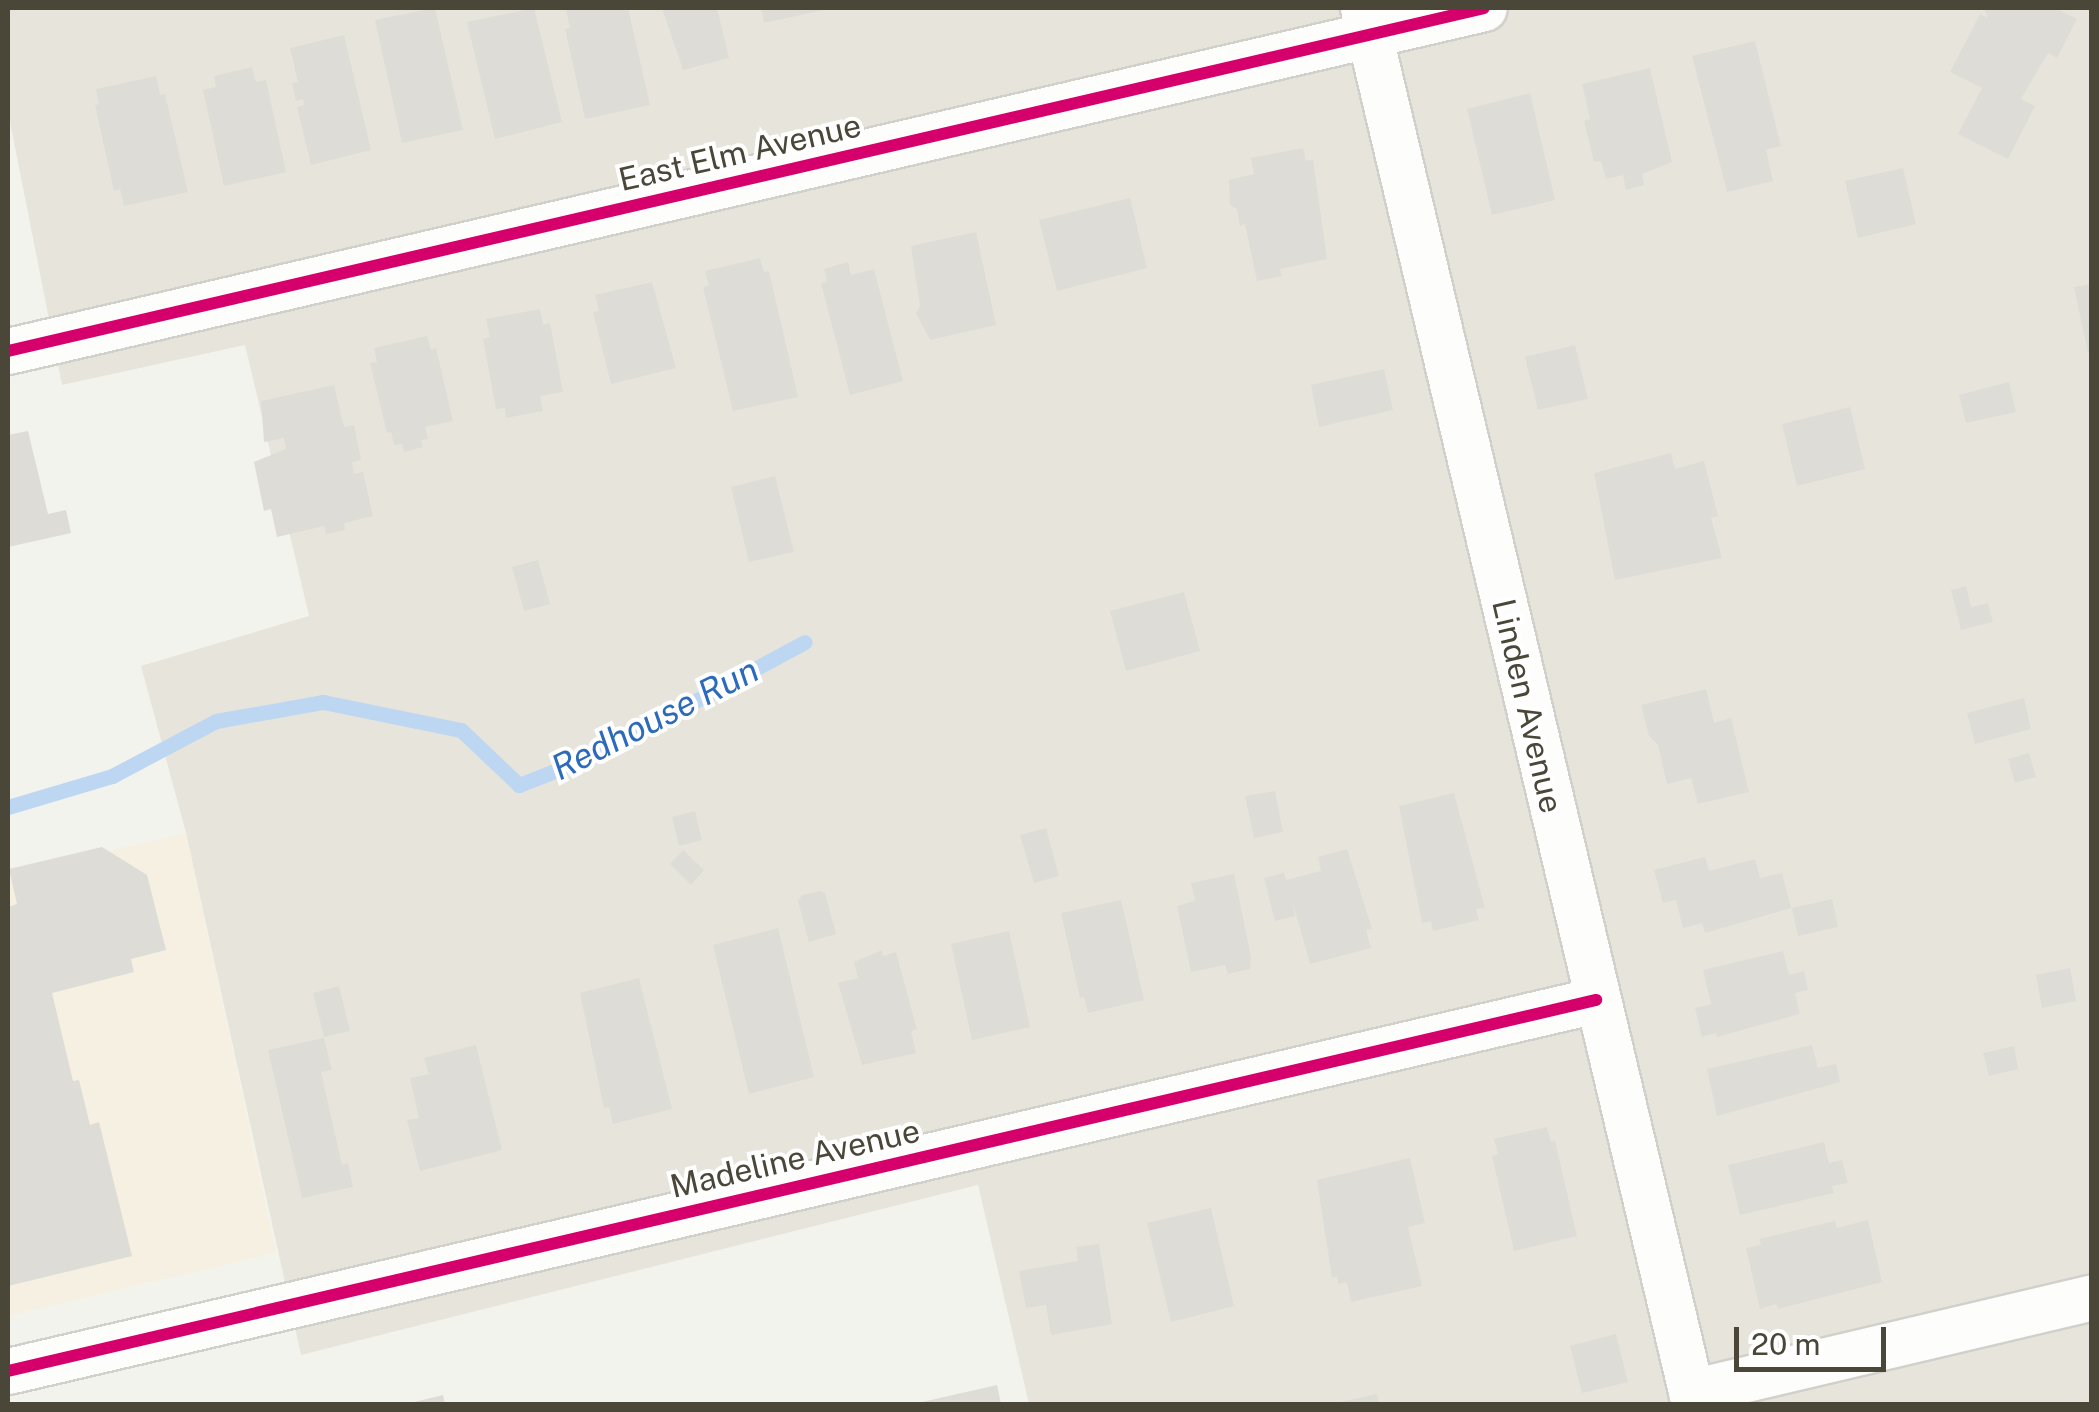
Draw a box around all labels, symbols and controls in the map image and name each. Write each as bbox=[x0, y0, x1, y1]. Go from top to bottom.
street label: East Elm Avenue bbox=[615, 106, 865, 200]
street label: Linden Avenue bbox=[1484, 595, 1570, 817]
water label: Redhouse Run bbox=[544, 649, 766, 789]
street label: Madeline Avenue bbox=[666, 1112, 924, 1206]
scale bar bbox=[1739, 1307, 1892, 1369]
text: 20 m bbox=[1751, 1326, 1820, 1362]

